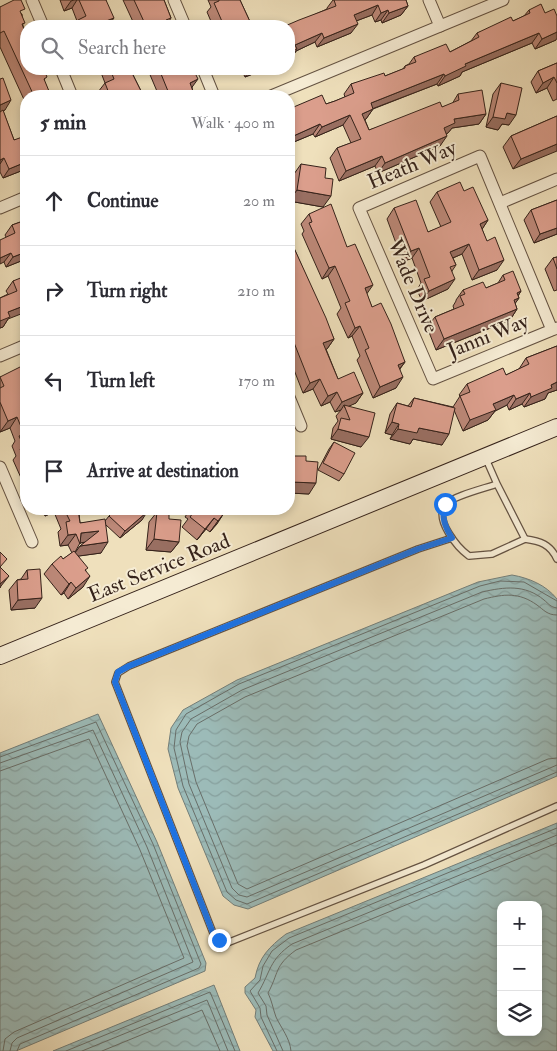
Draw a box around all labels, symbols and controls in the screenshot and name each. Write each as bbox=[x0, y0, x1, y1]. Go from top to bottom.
search box bbox=[20, 20, 295, 75]
icon: search bbox=[38, 34, 66, 62]
text: Search here bbox=[78, 36, 166, 60]
text: 5 min bbox=[40, 109, 86, 136]
text: Walk · 400 m bbox=[191, 113, 275, 133]
street label: Heath Way bbox=[364, 134, 461, 196]
icon: ahead bbox=[40, 187, 68, 215]
text: Continue bbox=[87, 189, 158, 213]
text: 20 m bbox=[243, 191, 275, 211]
street label: Wade Drive bbox=[381, 234, 445, 337]
icon: right bbox=[40, 277, 68, 305]
text: Turn right bbox=[87, 279, 167, 303]
text: 210 m bbox=[237, 281, 275, 301]
street label: Janni Way bbox=[442, 307, 533, 365]
icon: left bbox=[40, 367, 68, 395]
text: Turn left bbox=[87, 369, 155, 393]
text: 170 m bbox=[238, 371, 275, 391]
icon: arrive bbox=[40, 457, 68, 485]
text: Arrive at destination bbox=[87, 459, 239, 483]
route start bbox=[434, 493, 457, 516]
street label: East Service Road bbox=[84, 527, 235, 609]
map controls bbox=[497, 901, 542, 1036]
button: + bbox=[497, 901, 542, 946]
route end bbox=[208, 929, 231, 952]
button: − bbox=[497, 946, 542, 991]
button: layers bbox=[497, 991, 542, 1036]

